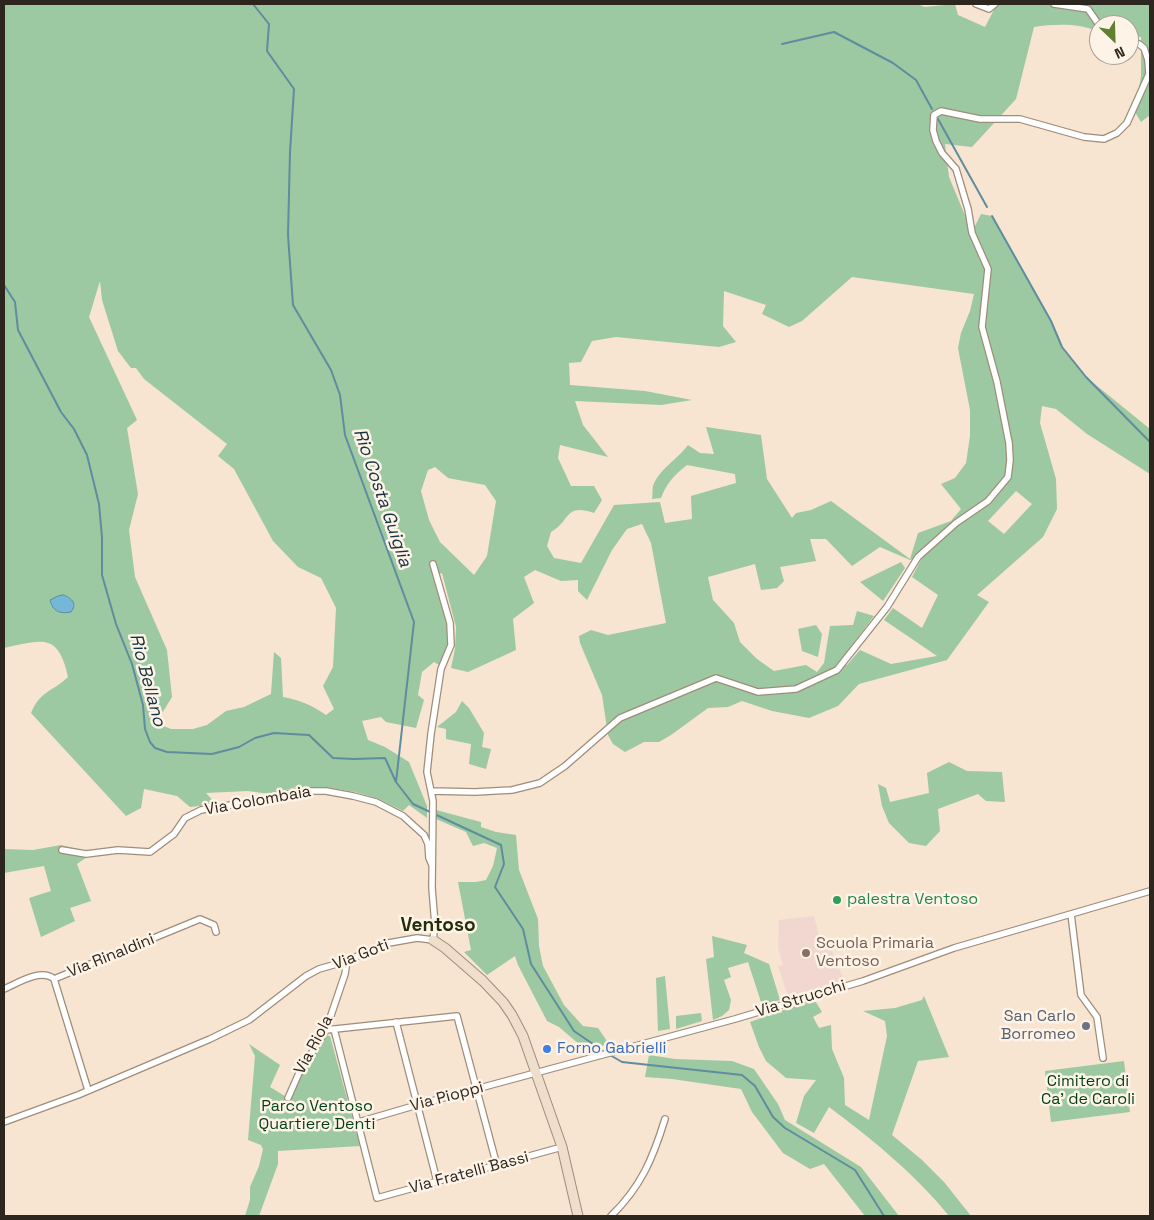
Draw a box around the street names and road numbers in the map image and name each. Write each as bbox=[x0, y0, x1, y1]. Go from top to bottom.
street label: Via Colombaia bbox=[203, 782, 313, 820]
street label: Via Rinaldini bbox=[65, 930, 157, 982]
street label: Via Goti bbox=[330, 936, 392, 974]
street label: Via Strucchi bbox=[754, 976, 848, 1022]
street label: Via Riola bbox=[290, 1012, 338, 1078]
street label: Via Pioppi bbox=[408, 1078, 486, 1116]
street label: Via Fratelli Bassi bbox=[407, 1148, 531, 1198]

